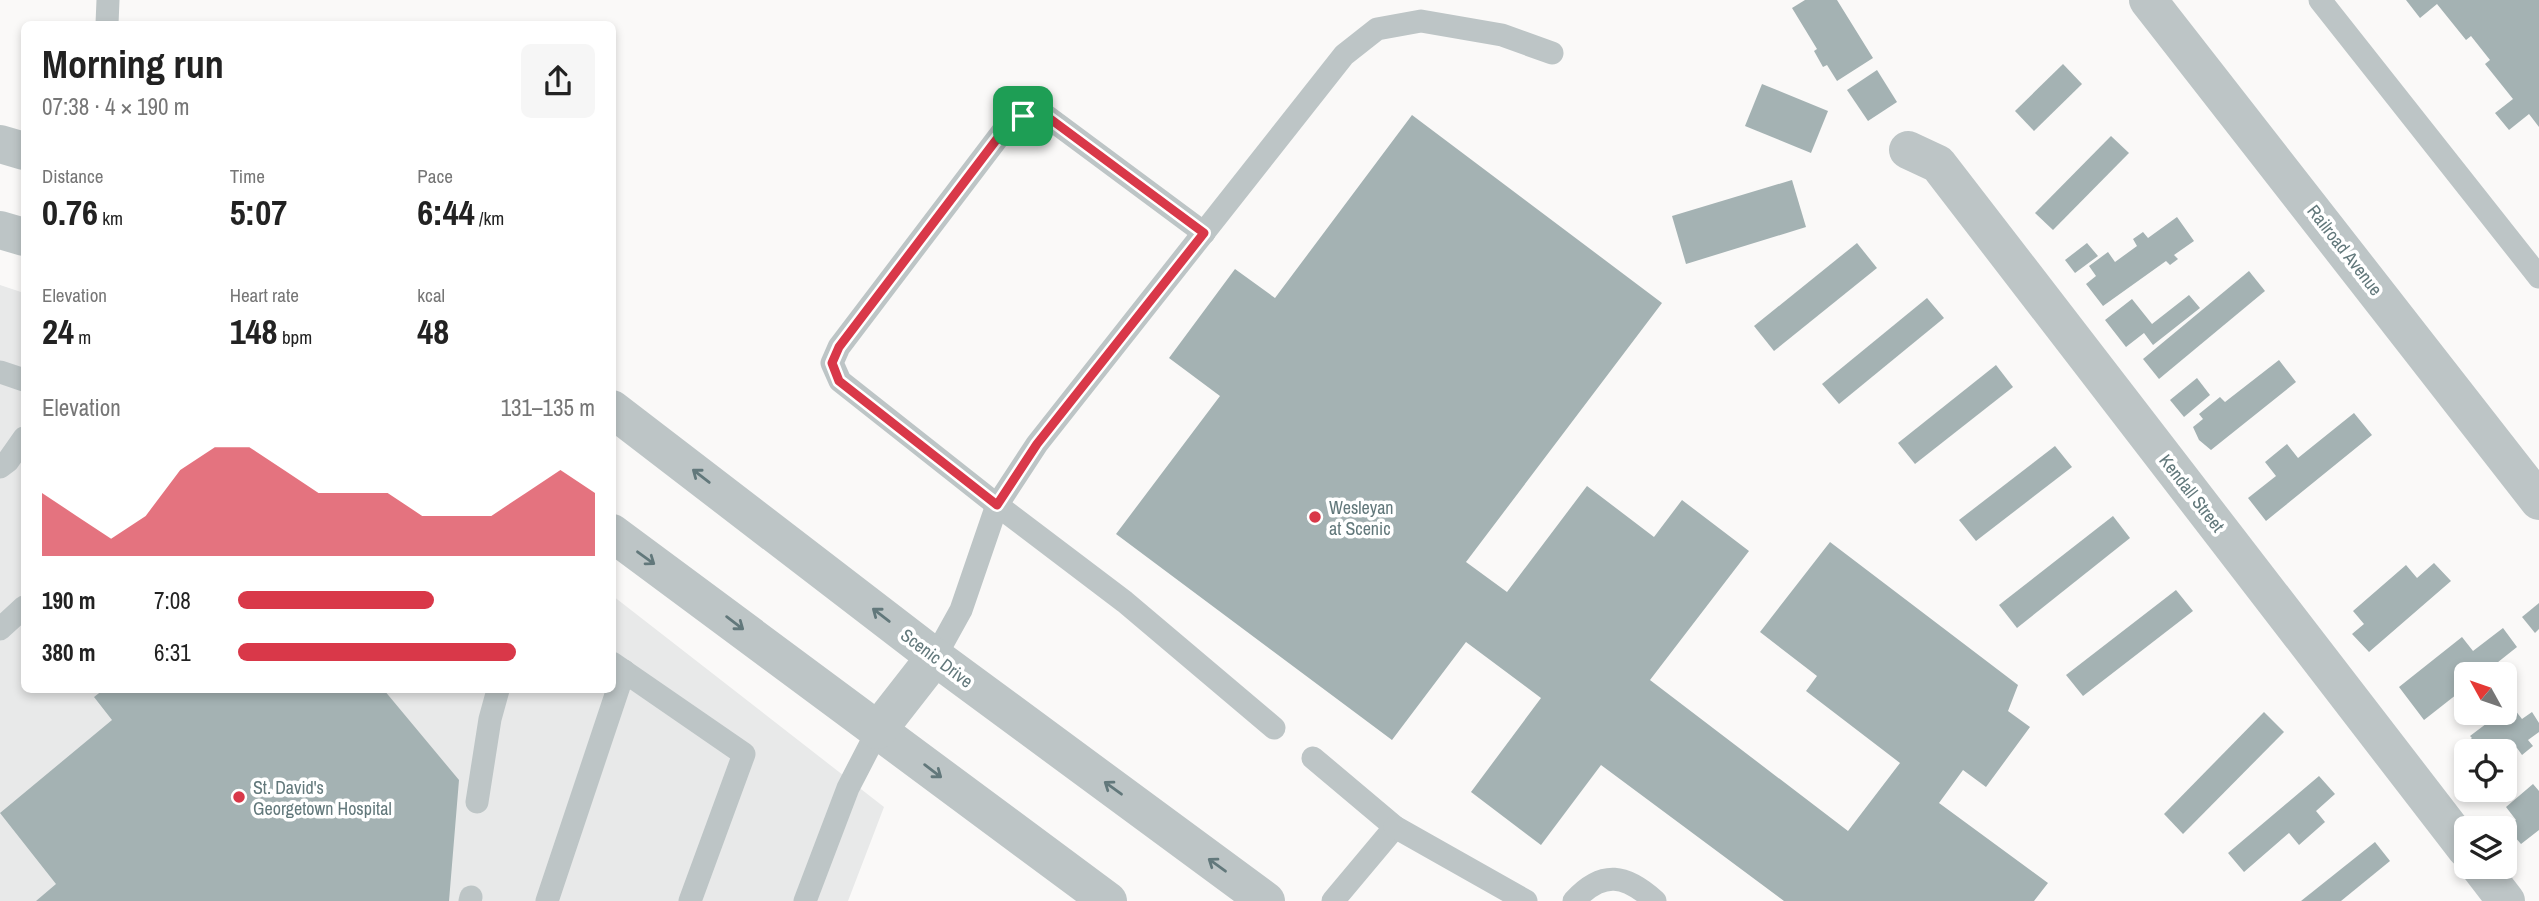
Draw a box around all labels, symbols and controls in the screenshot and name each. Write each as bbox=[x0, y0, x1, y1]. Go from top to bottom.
text: Morning run bbox=[42, 39, 224, 90]
button: share bbox=[521, 44, 595, 118]
pin bbox=[993, 86, 1053, 146]
text: 07:38 · 4 × 190 m bbox=[42, 91, 189, 122]
icon: arrive bbox=[1004, 97, 1042, 135]
text: Distance bbox=[42, 163, 103, 189]
text: Time bbox=[230, 163, 265, 189]
text: Pace bbox=[417, 163, 453, 189]
text: 0.76 bbox=[42, 189, 98, 236]
text: 5:07 bbox=[230, 189, 287, 236]
text: 6:44 bbox=[417, 189, 475, 236]
street label: Railroad Avenue bbox=[2302, 199, 2388, 301]
text: km bbox=[98, 205, 123, 231]
text: /km bbox=[475, 205, 504, 231]
text: Elevation bbox=[42, 282, 107, 308]
text: Heart rate bbox=[230, 282, 299, 308]
text: kcal bbox=[417, 282, 445, 308]
text: 24 bbox=[42, 308, 74, 355]
text: 148 bbox=[230, 308, 278, 355]
text: 48 bbox=[417, 308, 449, 355]
text: m bbox=[74, 324, 91, 350]
text: bpm bbox=[278, 324, 312, 350]
text: Elevation bbox=[42, 392, 121, 423]
text: 131–135 m bbox=[501, 392, 595, 423]
street label: Kendall Street bbox=[2154, 449, 2230, 537]
one-way arrow bbox=[692, 468, 711, 483]
place label: Wesleyan at Scenic bbox=[1329, 495, 1394, 541]
marker: Wesleyan at Scenic bbox=[1307, 509, 1323, 525]
one-way arrow bbox=[636, 550, 655, 565]
text: 190 m bbox=[42, 585, 95, 616]
text: 7:08 bbox=[154, 585, 191, 616]
one-way arrow bbox=[872, 608, 890, 623]
one-way arrow bbox=[725, 616, 744, 631]
street label: Scenic Drive bbox=[896, 623, 978, 693]
text: 380 m bbox=[42, 637, 95, 668]
text: 6:31 bbox=[154, 637, 191, 668]
north arrow bbox=[2454, 662, 2516, 724]
map controls bbox=[2454, 662, 2517, 879]
button: locate bbox=[2454, 739, 2517, 802]
one-way arrow bbox=[923, 763, 941, 778]
place label: St. David's Georgetown Hospital bbox=[253, 775, 392, 821]
one-way arrow bbox=[1104, 781, 1123, 796]
marker: St. David's Georgetown Hospital bbox=[231, 789, 247, 805]
button: layers bbox=[2454, 816, 2517, 879]
one-way arrow bbox=[1208, 858, 1227, 872]

